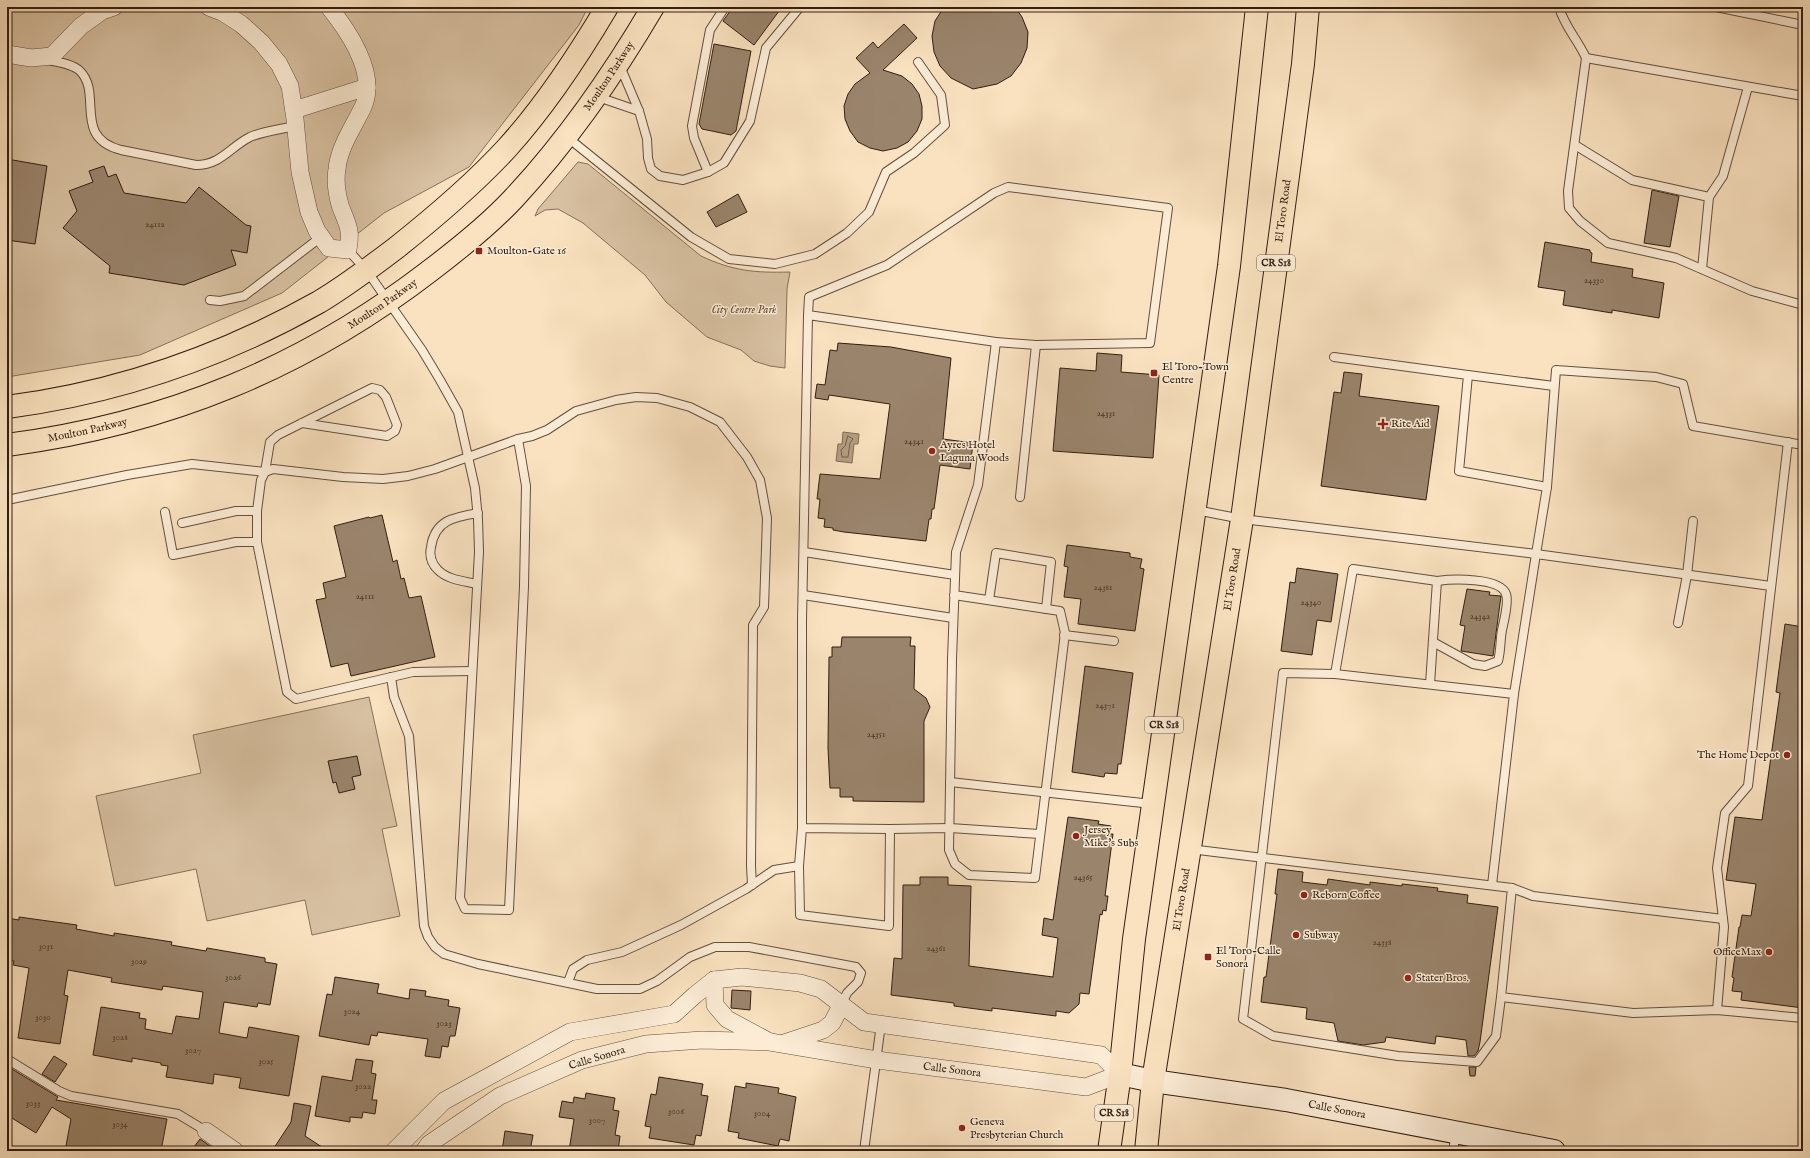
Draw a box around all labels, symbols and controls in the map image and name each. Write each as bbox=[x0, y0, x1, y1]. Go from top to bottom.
street label: Moulton Parkway bbox=[581, 38, 638, 114]
street label: El Toro Road bbox=[1272, 179, 1294, 243]
house number: 24112 bbox=[145, 219, 165, 230]
place label: Moulton-Gate 16 bbox=[487, 244, 566, 258]
marker: Moulton-Gate 16 bbox=[474, 246, 484, 256]
road number: CR S18 bbox=[1257, 255, 1295, 271]
street label: Moulton Parkway bbox=[345, 275, 421, 333]
house number: 24330 bbox=[1584, 275, 1604, 286]
park label: City Centre Park bbox=[711, 303, 777, 317]
place label: El Toro-Town Centre bbox=[1162, 360, 1229, 387]
marker: El Toro-Town Centre bbox=[1149, 368, 1159, 378]
house number: 24331 bbox=[1097, 408, 1115, 419]
street label: Moulton Parkway bbox=[47, 414, 129, 446]
place label: Rite Aid bbox=[1391, 417, 1430, 431]
marker: Rite Aid bbox=[1378, 419, 1388, 429]
house number: 24341 bbox=[904, 436, 924, 447]
place label: Ayres Hotel Laguna Woods bbox=[939, 438, 1009, 465]
marker: Ayres Hotel Laguna Woods bbox=[927, 446, 937, 456]
street label: El Toro Road bbox=[1221, 547, 1244, 612]
house number: 24381 bbox=[1094, 582, 1112, 593]
house number: 24111 bbox=[356, 591, 374, 602]
house number: 24340 bbox=[1301, 597, 1321, 608]
house number: 24342 bbox=[1470, 611, 1490, 622]
house number: 24371 bbox=[1095, 700, 1115, 711]
road number: CR S18 bbox=[1145, 717, 1183, 733]
house number: 24351 bbox=[867, 729, 885, 740]
place label: The Home Depot bbox=[1697, 748, 1779, 762]
marker: The Home Depot bbox=[1782, 750, 1792, 760]
place label: Jersey Mike's Subs bbox=[1082, 823, 1139, 850]
marker: Jersey Mike's Subs bbox=[1071, 831, 1081, 841]
street label: El Toro Road bbox=[1170, 867, 1194, 932]
house number: 24365 bbox=[1073, 872, 1093, 883]
place label: Reborn Coffee bbox=[1312, 888, 1380, 902]
marker: Reborn Coffee bbox=[1299, 890, 1309, 900]
place label: Subway bbox=[1304, 928, 1339, 942]
marker: Subway bbox=[1291, 930, 1301, 940]
house number: 24338 bbox=[1373, 937, 1392, 948]
house number: 3031 bbox=[39, 941, 53, 952]
house number: 24361 bbox=[926, 943, 946, 954]
place label: El Toro-Calle Sonora bbox=[1216, 944, 1281, 971]
place label: OfficeMax bbox=[1713, 945, 1762, 959]
marker: OfficeMax bbox=[1764, 947, 1774, 957]
marker: El Toro-Calle Sonora bbox=[1203, 952, 1213, 962]
house number: 3029 bbox=[131, 956, 147, 967]
place label: Stater Bros. bbox=[1416, 971, 1469, 985]
house number: 3026 bbox=[225, 972, 241, 983]
marker: Stater Bros. bbox=[1403, 973, 1413, 983]
house number: 3024 bbox=[344, 1006, 361, 1017]
house number: 3030 bbox=[35, 1012, 51, 1023]
house number: 3023 bbox=[436, 1018, 452, 1029]
house number: 3028 bbox=[112, 1032, 128, 1043]
street label: Calle Sonora bbox=[567, 1043, 627, 1073]
house number: 3027 bbox=[185, 1045, 201, 1056]
house number: 3025 bbox=[258, 1056, 274, 1067]
street label: Calle Sonora bbox=[922, 1060, 982, 1081]
house number: 3022 bbox=[355, 1081, 371, 1092]
street label: Calle Sonora bbox=[1307, 1097, 1367, 1122]
house number: 3033 bbox=[26, 1098, 40, 1109]
road number: CR S18 bbox=[1095, 1105, 1133, 1121]
house number: 3006 bbox=[668, 1106, 684, 1117]
house number: 3004 bbox=[754, 1108, 771, 1119]
house number: 3007 bbox=[589, 1115, 605, 1126]
place label: Geneva Presbyterian Church bbox=[970, 1115, 1063, 1142]
house number: 3034 bbox=[112, 1119, 128, 1130]
marker: Geneva Presbyterian Church bbox=[957, 1123, 967, 1133]

